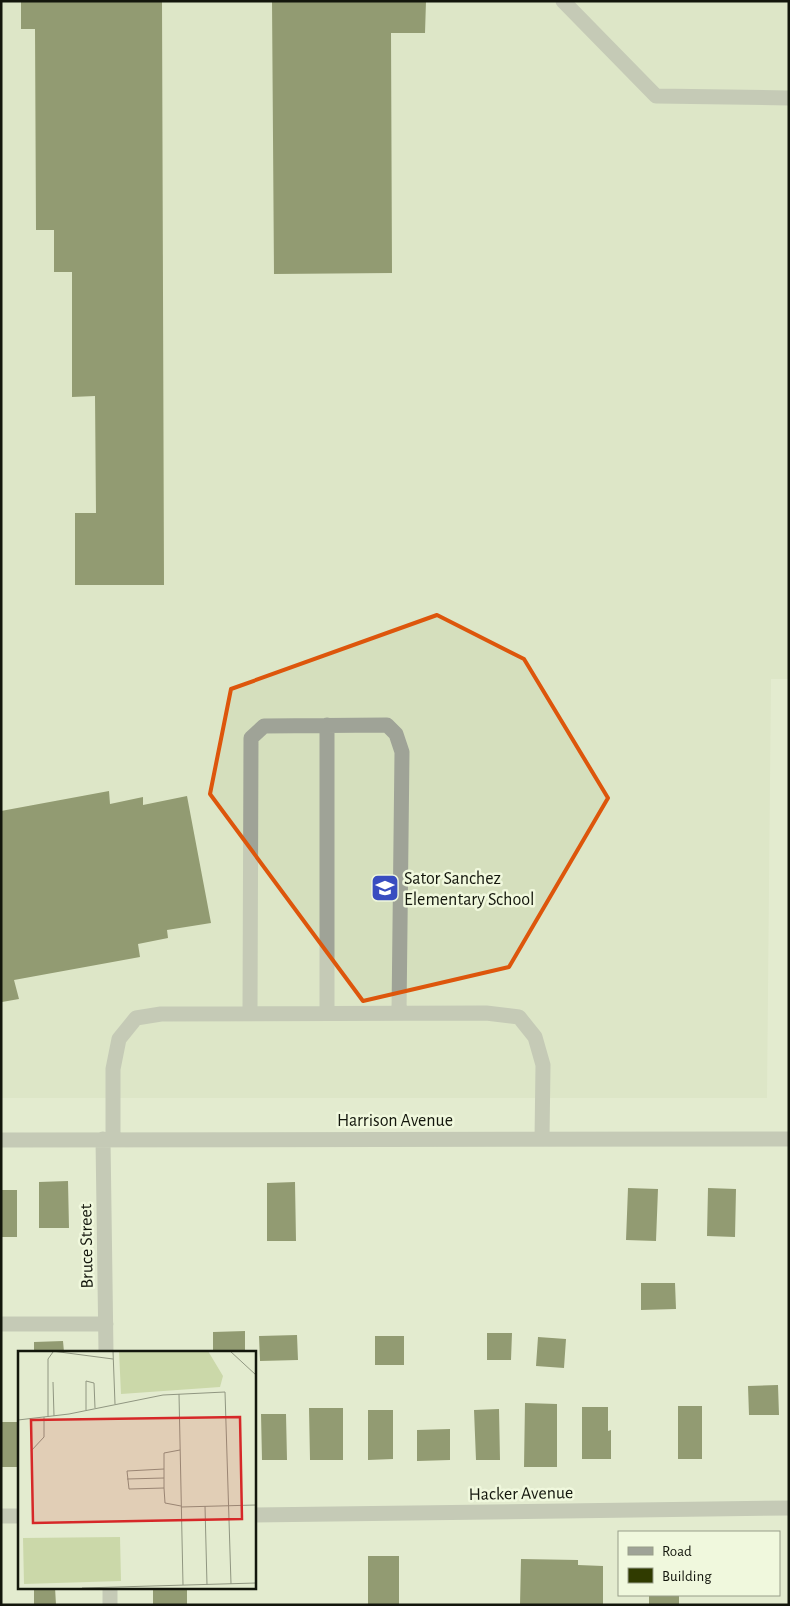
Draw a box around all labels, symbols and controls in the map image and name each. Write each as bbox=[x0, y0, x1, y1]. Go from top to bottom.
place label: Sator Sanchez Elementary School bbox=[404, 870, 535, 909]
school or university icon: Sator Sanchez Elementary School bbox=[370, 873, 400, 903]
street label: Harrison Avenue bbox=[337, 1112, 453, 1130]
street label: Bruce Street bbox=[77, 1203, 97, 1289]
inset map bbox=[18, 1351, 255, 1588]
street label: Hacker Avenue bbox=[469, 1484, 573, 1504]
legend bbox=[618, 1531, 780, 1596]
text: Road bbox=[662, 1544, 692, 1559]
text: Building bbox=[662, 1569, 712, 1584]

